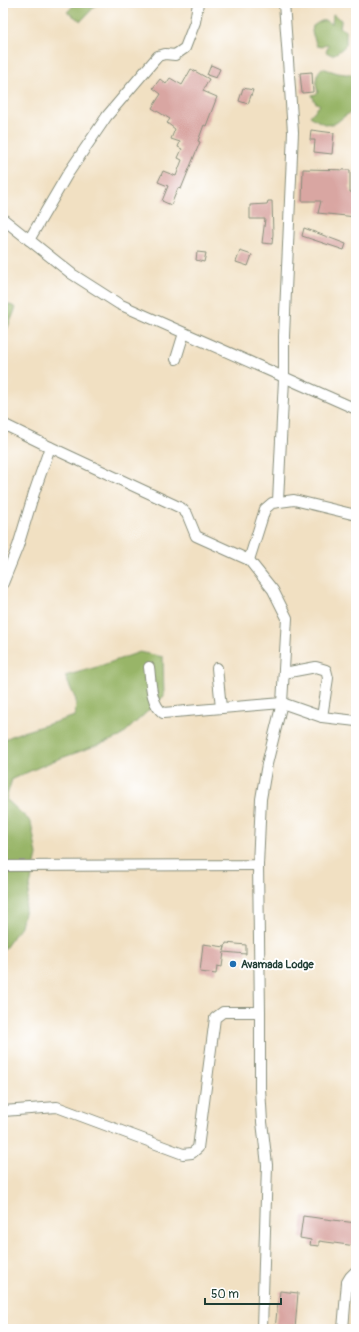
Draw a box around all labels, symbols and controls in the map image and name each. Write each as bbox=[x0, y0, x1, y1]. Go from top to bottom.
place label: Avamada Lodge bbox=[241, 958, 314, 971]
marker: Avamada Lodge bbox=[228, 959, 238, 969]
scale bar bbox=[205, 1280, 281, 1306]
text: 50 m bbox=[211, 1287, 239, 1302]

